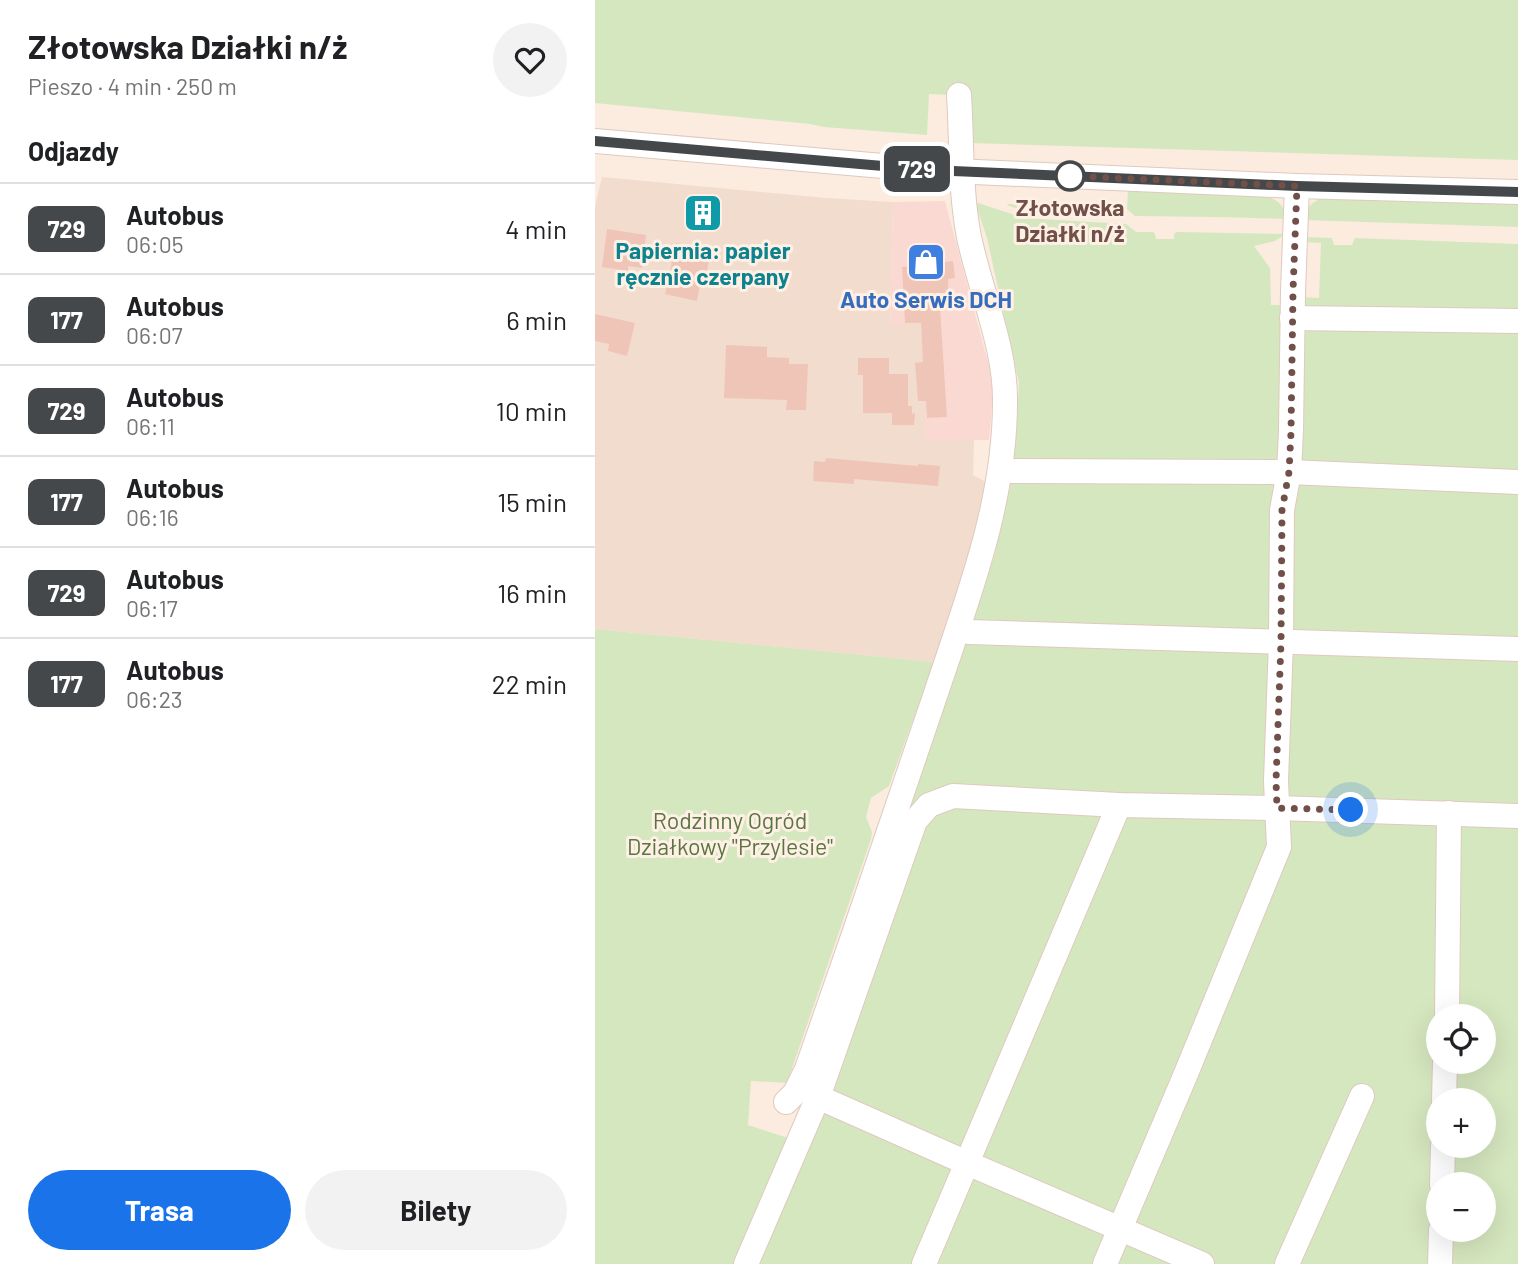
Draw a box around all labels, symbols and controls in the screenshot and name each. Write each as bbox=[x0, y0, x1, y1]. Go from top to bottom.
button: heart bbox=[493, 23, 567, 97]
text: Złotowska Działki n/ż bbox=[28, 26, 348, 66]
text: Pieszo · 4 min · 250 m bbox=[28, 72, 237, 100]
text: Odjazdy bbox=[28, 135, 119, 166]
line badge: 729 bbox=[877, 146, 957, 192]
text: 729 bbox=[898, 154, 936, 183]
marker: Złotowska Działki n/ż bbox=[1055, 161, 1085, 191]
building icon: Papiernia: papier ręcznie czerpany bbox=[682, 192, 724, 234]
place label: Złotowska Działki n/ż bbox=[1015, 193, 1125, 247]
text: Autobus bbox=[126, 199, 224, 230]
text: 4 min bbox=[505, 213, 567, 244]
text: 729 bbox=[47, 214, 86, 243]
text: 06:05 bbox=[126, 230, 183, 258]
place label: Papiernia: papier ręcznie czerpany bbox=[615, 236, 791, 290]
shop icon: Auto Serwis DCH bbox=[905, 241, 947, 283]
place label: Auto Serwis DCH bbox=[840, 285, 1012, 313]
text: Autobus bbox=[126, 290, 224, 321]
text: 6 min bbox=[506, 304, 567, 335]
text: 177 bbox=[50, 305, 83, 334]
text: 06:07 bbox=[126, 321, 183, 349]
text: Autobus bbox=[126, 381, 224, 412]
text: 10 min bbox=[496, 395, 567, 426]
text: 729 bbox=[47, 396, 86, 425]
text: 06:11 bbox=[126, 412, 175, 440]
text: Autobus bbox=[126, 472, 224, 503]
text: 15 min bbox=[497, 486, 567, 517]
text: 177 bbox=[50, 487, 83, 516]
text: 06:16 bbox=[126, 503, 179, 531]
text: Autobus bbox=[126, 563, 224, 594]
text: 16 min bbox=[497, 577, 567, 608]
text: 729 bbox=[47, 578, 86, 607]
text: 06:17 bbox=[126, 594, 178, 622]
text: Autobus bbox=[126, 654, 224, 685]
text: 22 min bbox=[492, 668, 567, 699]
text: 177 bbox=[50, 669, 83, 698]
text: 06:23 bbox=[126, 685, 183, 713]
your location bbox=[1333, 792, 1368, 827]
park label: Rodzinny Ogród Działkowy "Przylesie" bbox=[627, 806, 833, 860]
map controls bbox=[1426, 1004, 1496, 1242]
button: locate bbox=[1426, 1004, 1496, 1074]
button: + bbox=[1426, 1088, 1496, 1158]
button: Trasa bbox=[28, 1170, 291, 1250]
button: Bilety bbox=[305, 1170, 567, 1250]
button: − bbox=[1426, 1172, 1496, 1242]

